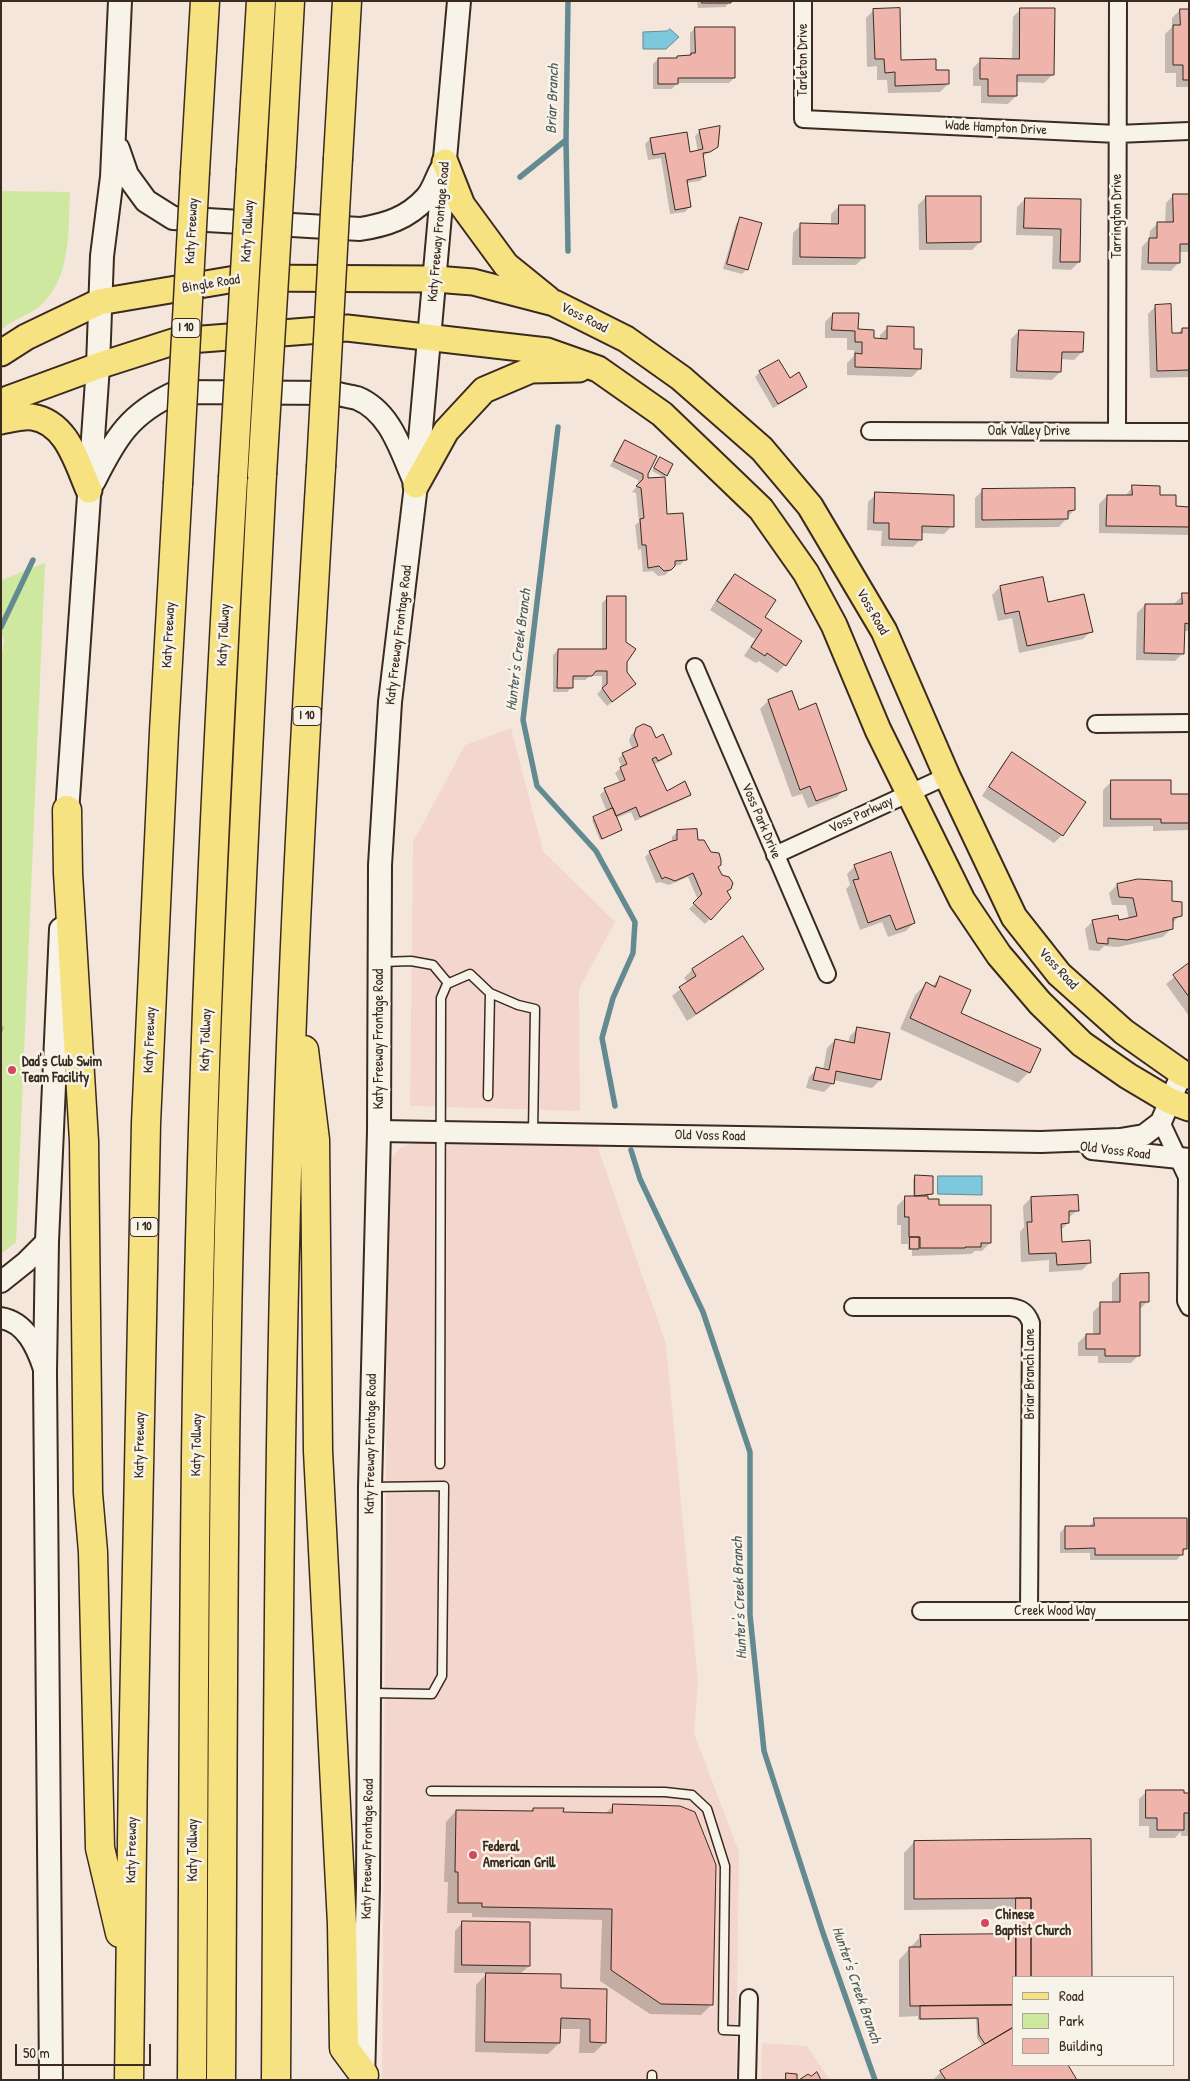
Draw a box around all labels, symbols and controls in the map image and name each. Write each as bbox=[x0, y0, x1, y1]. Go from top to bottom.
street label: Tarleton Drive bbox=[795, 23, 811, 97]
water label: Briar Branch bbox=[543, 64, 563, 134]
street label: Wade Hampton Drive bbox=[944, 117, 1048, 139]
street label: Katy Freeway Frontage Road bbox=[425, 161, 453, 303]
street label: Tarrington Drive bbox=[1109, 174, 1125, 258]
street label: Katy Freeway bbox=[182, 197, 202, 265]
street label: Katy Tollway bbox=[238, 199, 258, 263]
street label: Bingle Road bbox=[181, 271, 241, 297]
street label: Voss Road bbox=[558, 299, 610, 337]
road number: I 10 bbox=[172, 318, 200, 338]
street label: Oak Valley Drive bbox=[988, 423, 1070, 439]
street label: Katy Freeway Frontage Road bbox=[382, 564, 416, 706]
street label: Voss Road bbox=[852, 586, 892, 638]
water label: Hunter's Creek Branch bbox=[503, 588, 535, 712]
street label: Katy Freeway bbox=[159, 601, 179, 669]
street label: Katy Tollway bbox=[214, 603, 234, 667]
road number: I 10 bbox=[293, 706, 321, 726]
street label: Voss Park Drive bbox=[738, 781, 784, 861]
street label: Voss Parkway bbox=[826, 793, 896, 837]
street label: Voss Road bbox=[1035, 945, 1081, 993]
street label: Katy Freeway Frontage Road bbox=[371, 969, 387, 1109]
street label: Katy Freeway bbox=[140, 1007, 160, 1073]
street label: Katy Tollway bbox=[197, 1008, 215, 1072]
place label: Dad's Club Swim Team Facility bbox=[22, 1054, 102, 1086]
marker: Dad's Club Swim Team Facility bbox=[6, 1064, 18, 1076]
street label: Old Voss Road bbox=[675, 1127, 745, 1145]
street label: Old Voss Road bbox=[1079, 1138, 1151, 1164]
road number: I 10 bbox=[130, 1218, 158, 1236]
street label: Briar Branch Lane bbox=[1022, 1328, 1038, 1420]
street label: Katy Freeway Frontage Road bbox=[361, 1374, 381, 1514]
street label: Katy Freeway bbox=[131, 1412, 149, 1478]
street label: Katy Tollway bbox=[188, 1413, 206, 1477]
water label: Hunter's Creek Branch bbox=[729, 1537, 751, 1659]
street label: Creek Wood Way bbox=[1014, 1603, 1096, 1619]
street label: Katy Freeway Frontage Road bbox=[358, 1779, 378, 1919]
street label: Katy Freeway bbox=[123, 1817, 141, 1883]
street label: Katy Tollway bbox=[185, 1819, 201, 1881]
place label: Federal American Grill bbox=[483, 1839, 555, 1871]
marker: Federal American Grill bbox=[467, 1849, 479, 1861]
place label: Chinese Baptist Church bbox=[995, 1907, 1071, 1940]
marker: Chinese Baptist Church bbox=[979, 1917, 991, 1929]
water label: Hunter's Creek Branch bbox=[828, 1924, 884, 2046]
legend bbox=[1012, 1976, 1175, 2066]
text: Road bbox=[1059, 1985, 1084, 2006]
text: Park bbox=[1059, 2010, 1084, 2031]
scale bar bbox=[18, 2034, 154, 2066]
text: Building bbox=[1059, 2035, 1103, 2056]
text: 50 m bbox=[23, 2042, 50, 2063]

